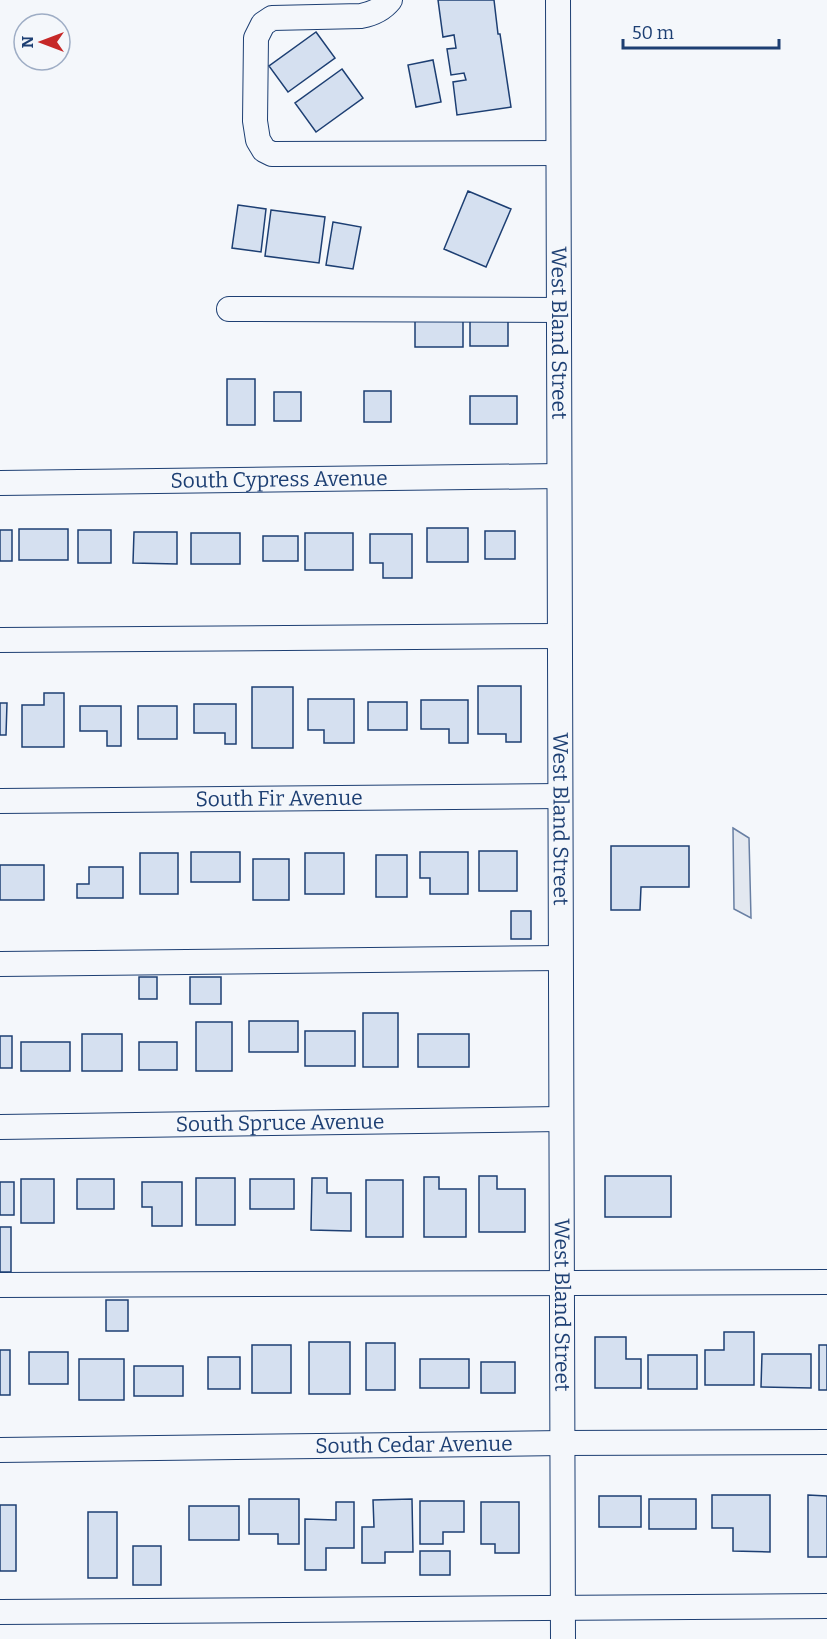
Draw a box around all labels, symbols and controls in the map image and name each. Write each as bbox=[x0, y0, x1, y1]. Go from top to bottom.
north arrow bbox=[12, 12, 72, 72]
scale bar bbox=[623, 12, 779, 50]
text: 50 m bbox=[632, 22, 674, 44]
text: N bbox=[18, 36, 37, 48]
street label: West Bland Street bbox=[546, 246, 572, 420]
street label: South Cypress Avenue bbox=[170, 465, 388, 494]
street label: West Bland Street bbox=[547, 732, 574, 906]
street label: South Fir Avenue bbox=[195, 785, 363, 812]
street label: South Spruce Avenue bbox=[175, 1109, 385, 1137]
street label: West Bland Street bbox=[549, 1218, 575, 1392]
street label: South Cedar Avenue bbox=[315, 1431, 513, 1459]

